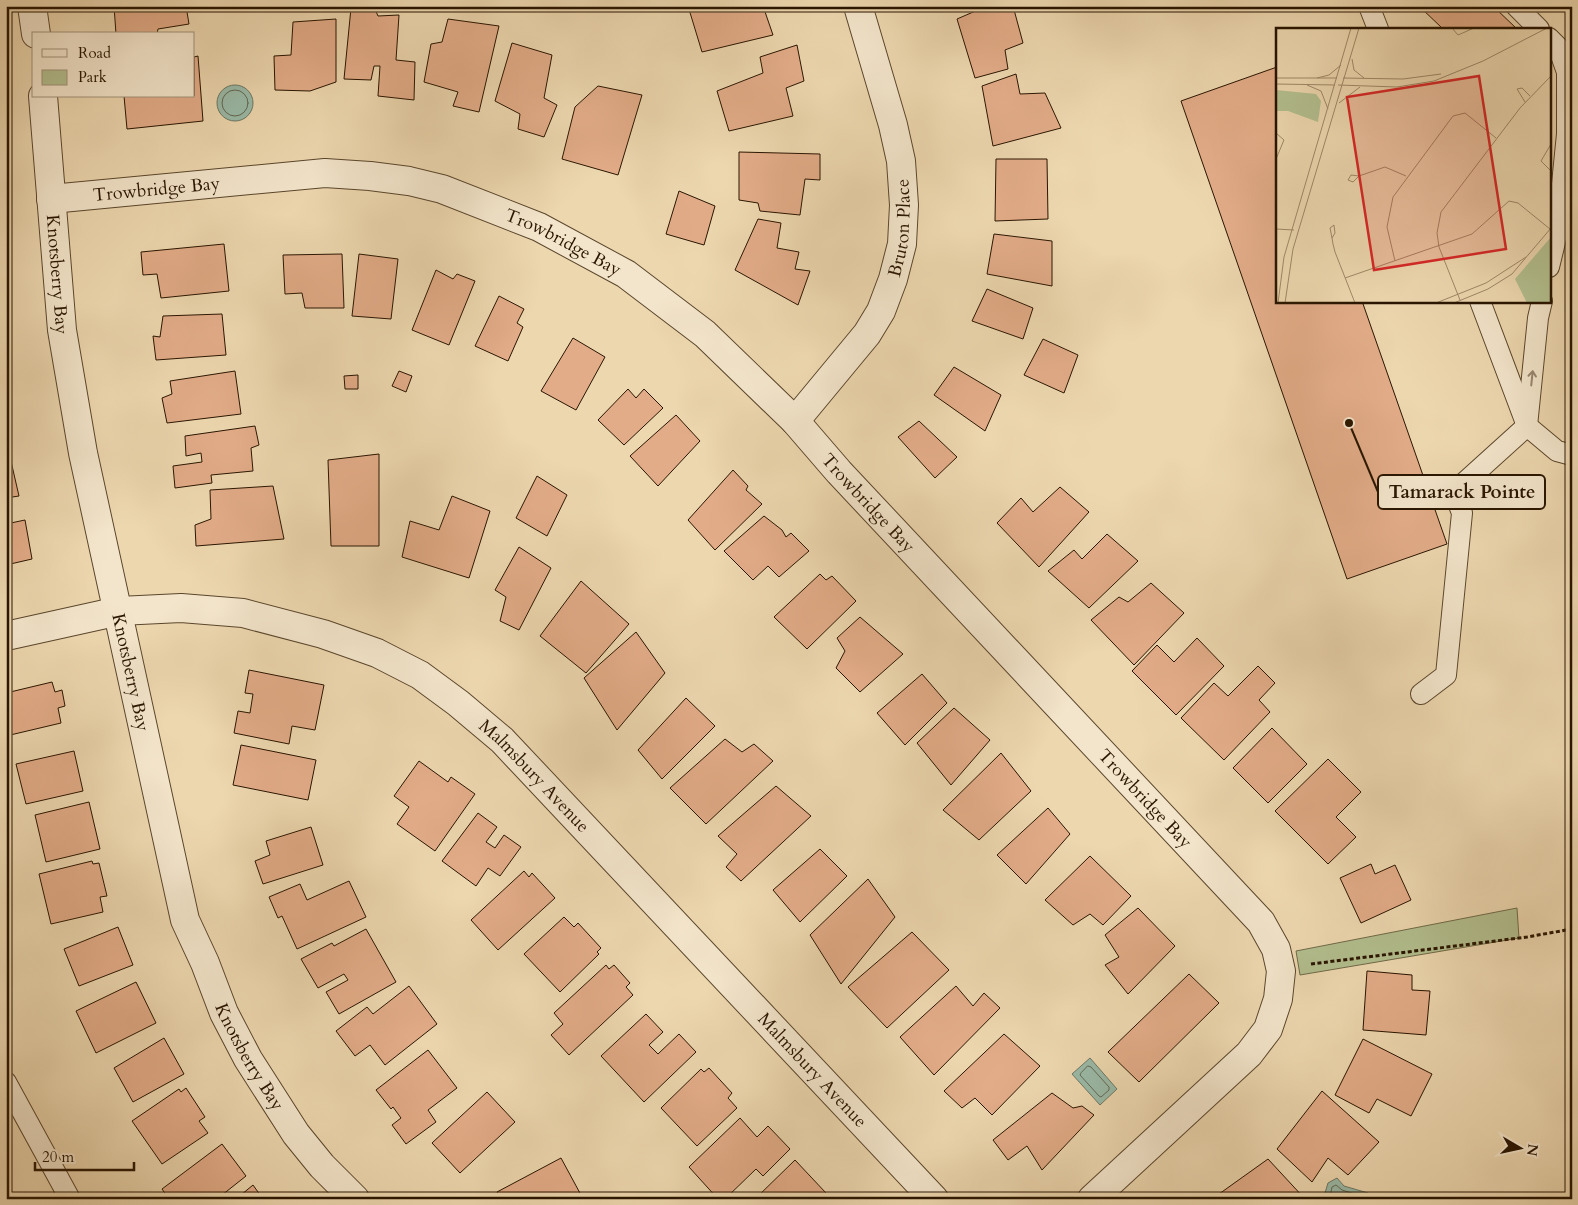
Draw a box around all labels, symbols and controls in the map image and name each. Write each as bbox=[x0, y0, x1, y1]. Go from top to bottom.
inset map bbox=[1276, 28, 1550, 302]
legend bbox=[32, 32, 195, 98]
text: Road bbox=[78, 43, 111, 63]
text: Park bbox=[78, 67, 107, 87]
street label: Trowbridge Bay bbox=[92, 171, 222, 208]
street label: Bruton Place bbox=[882, 178, 917, 280]
street label: Trowbridge Bay bbox=[501, 203, 626, 282]
street label: Knotsberry Bay bbox=[40, 214, 74, 336]
one-way arrow bbox=[1527, 370, 1537, 386]
street label: Trowbridge Bay bbox=[815, 448, 921, 559]
callout: Tamarack Pointe bbox=[1378, 475, 1545, 509]
text: Tamarack Pointe bbox=[1389, 479, 1535, 505]
street label: Knotsberry Bay bbox=[105, 611, 156, 734]
street label: Malmsbury Avenue bbox=[473, 714, 595, 838]
street label: Trowbridge Bay bbox=[1092, 744, 1198, 854]
street label: Knotsberry Bay bbox=[208, 1000, 290, 1116]
street label: Malmsbury Avenue bbox=[752, 1007, 872, 1133]
north arrow bbox=[1496, 1122, 1546, 1172]
scale bar bbox=[35, 1140, 134, 1172]
text: N bbox=[1522, 1142, 1543, 1157]
text: 20 m bbox=[42, 1147, 74, 1167]

